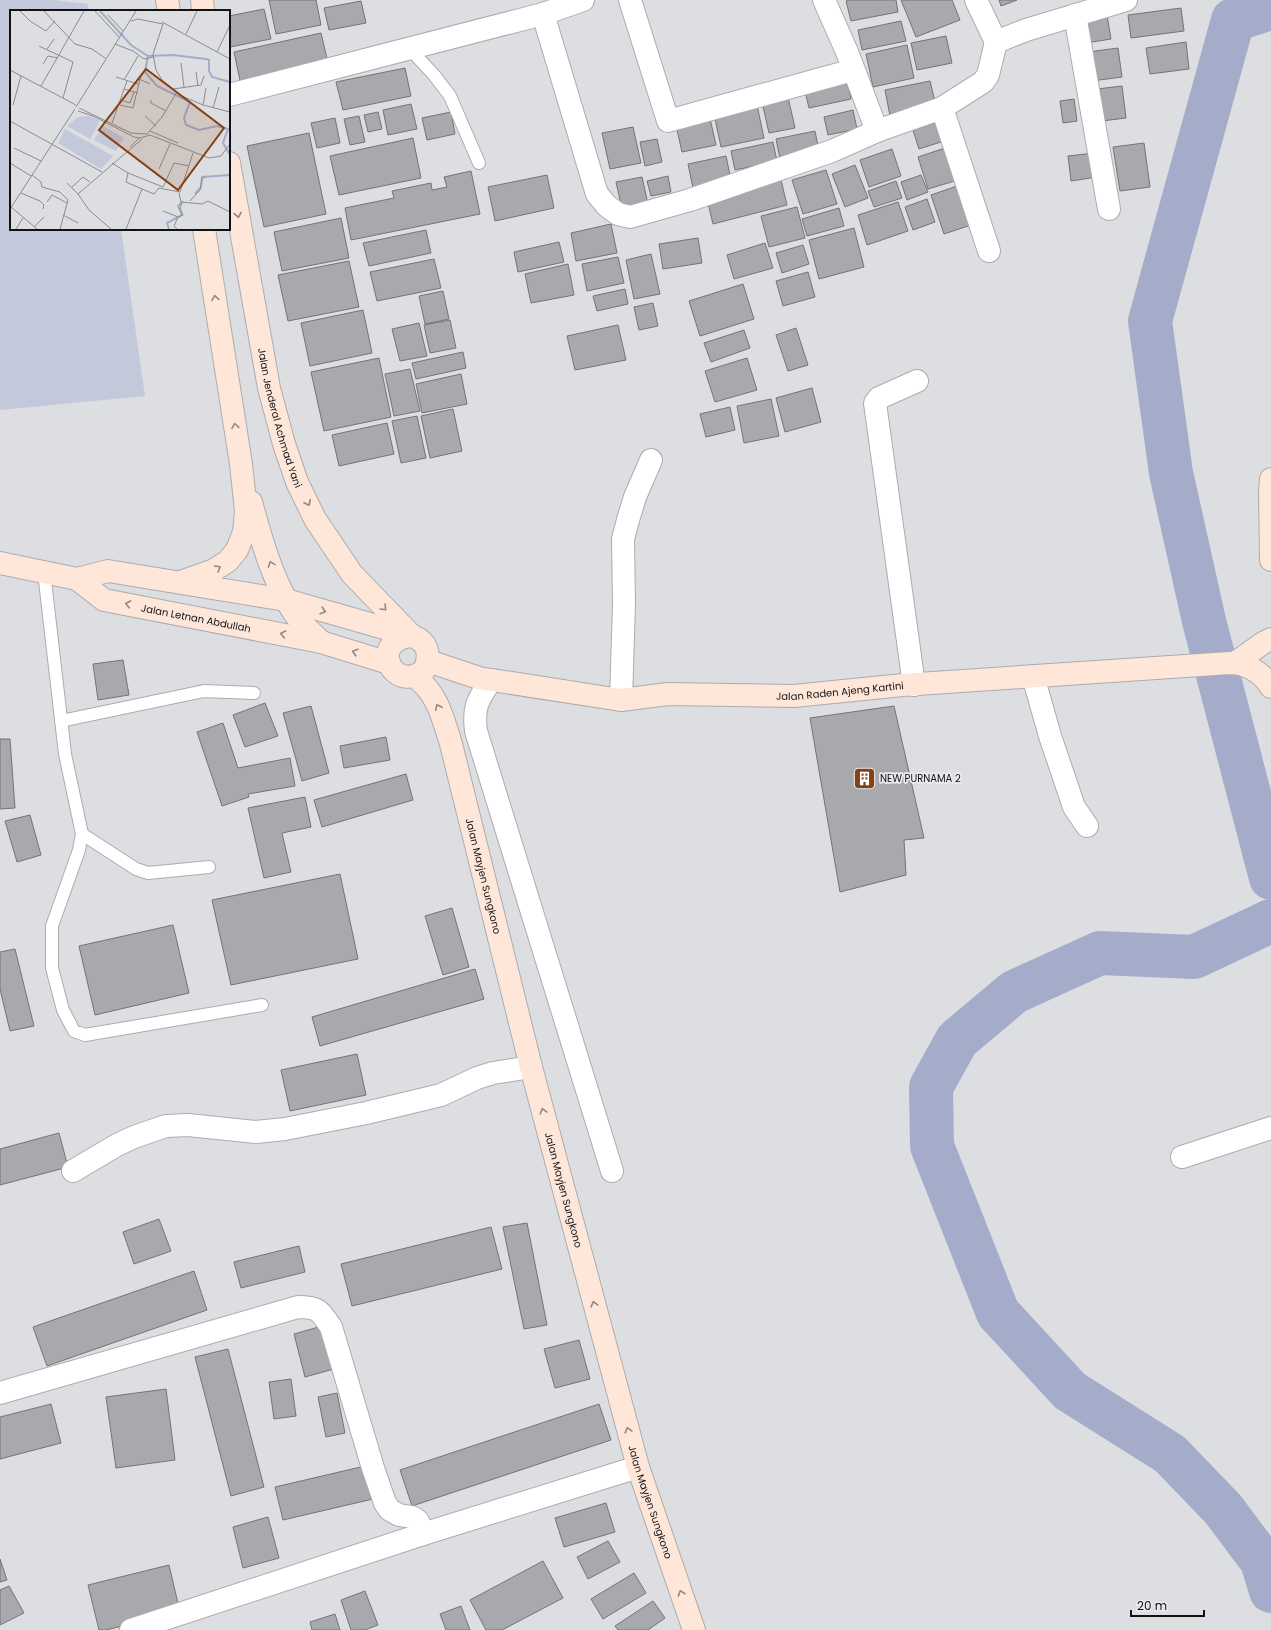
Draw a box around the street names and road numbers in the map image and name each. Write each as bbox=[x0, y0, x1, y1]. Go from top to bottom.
street label: Jalan Jenderal Achmad Yani bbox=[255, 347, 306, 490]
street label: Jalan Letnan Abdullah bbox=[140, 600, 252, 636]
street label: Jalan Raden Ajeng Kartini bbox=[776, 677, 904, 704]
street label: Jalan Mayjen Sungkono bbox=[462, 816, 505, 936]
street label: Jalan Mayjen Sungkono bbox=[541, 1130, 586, 1249]
street label: Jalan Mayjen Sungkono bbox=[625, 1443, 676, 1561]

